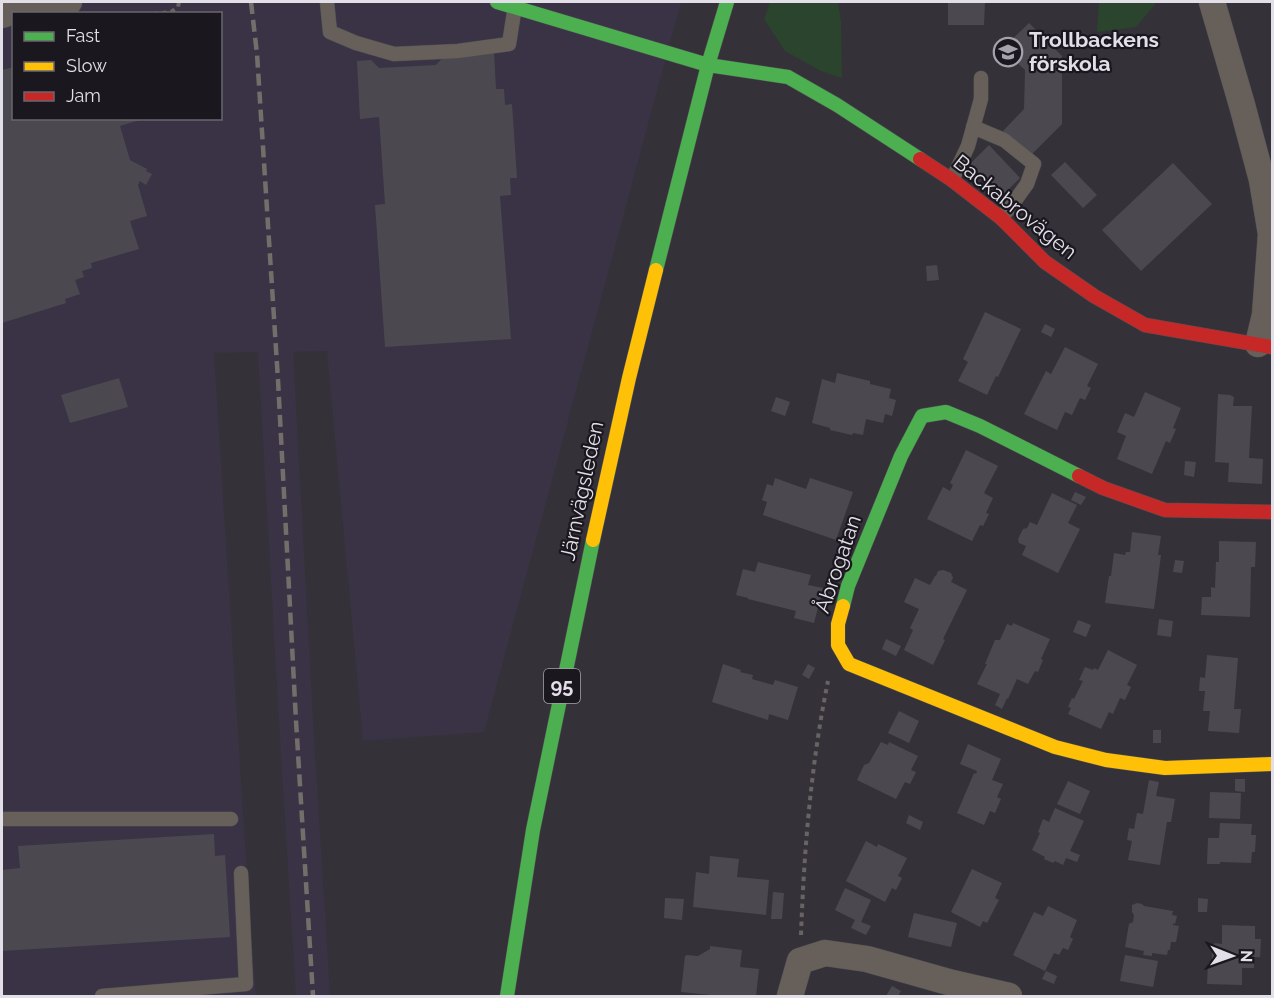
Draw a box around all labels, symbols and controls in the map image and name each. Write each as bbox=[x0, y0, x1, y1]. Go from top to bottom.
legend bbox=[12, 12, 222, 120]
text: Fast bbox=[66, 25, 100, 46]
place label: Trollbackens förskola bbox=[1029, 27, 1159, 76]
school or university icon: Trollbackens förskola bbox=[992, 36, 1024, 68]
text: Slow bbox=[66, 55, 107, 76]
text: Jam bbox=[66, 85, 101, 106]
street label: Backabrovägen bbox=[949, 149, 1082, 264]
street label: Järnvägsleden bbox=[555, 419, 608, 563]
street label: Åbrogatan bbox=[809, 512, 866, 616]
road number: 95 bbox=[544, 669, 580, 703]
north arrow bbox=[1202, 926, 1262, 986]
text: N bbox=[1237, 950, 1256, 963]

